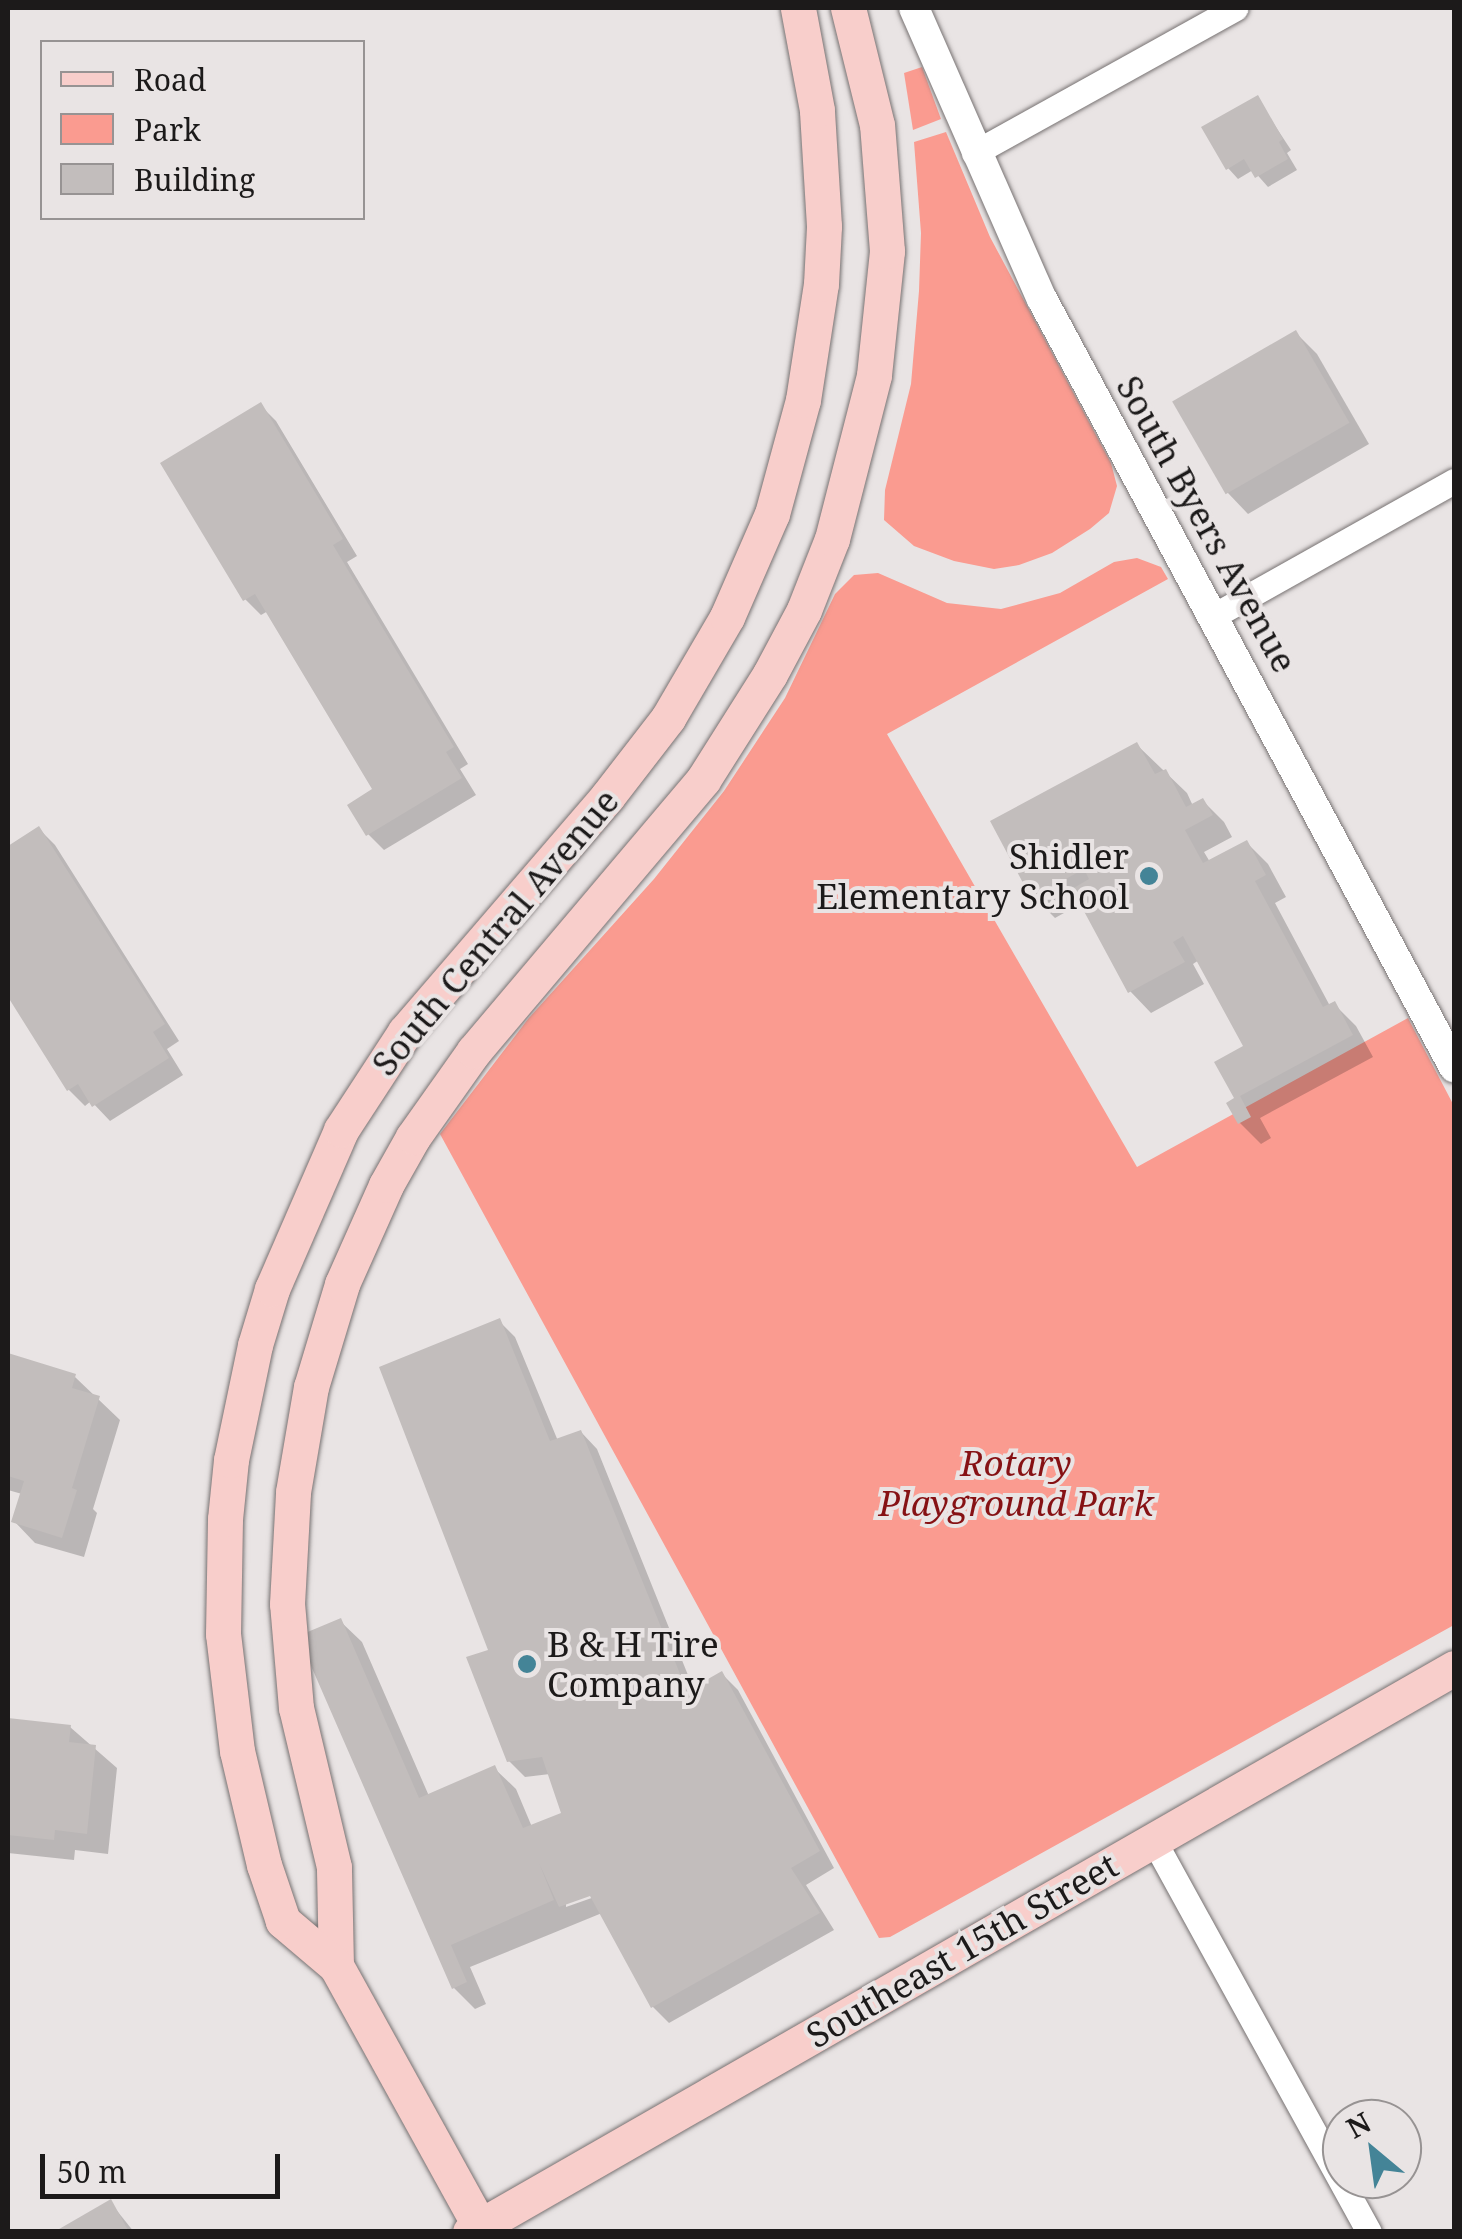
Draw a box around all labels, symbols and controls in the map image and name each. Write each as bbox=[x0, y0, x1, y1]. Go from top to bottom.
legend bbox=[40, 40, 365, 220]
text: Road bbox=[134, 59, 206, 100]
text: Park bbox=[134, 109, 201, 150]
text: Building bbox=[134, 159, 255, 200]
street label: South Byers Avenue bbox=[1108, 369, 1306, 679]
street label: South Central Avenue bbox=[363, 780, 627, 1084]
place label: Shidler Elementary School bbox=[816, 835, 1129, 917]
marker: Shidler Elementary School bbox=[1138, 865, 1160, 887]
park label: Rotary Playground Park bbox=[878, 1442, 1154, 1524]
place label: B & H Tire Company bbox=[547, 1623, 719, 1705]
marker: B & H Tire Company bbox=[516, 1653, 538, 1675]
street label: Southeast 15th Street bbox=[799, 1844, 1125, 2056]
north arrow bbox=[1322, 2099, 1422, 2199]
text: N bbox=[1340, 2103, 1377, 2146]
scale bar bbox=[45, 2134, 285, 2196]
text: 50 m bbox=[57, 2151, 127, 2192]

